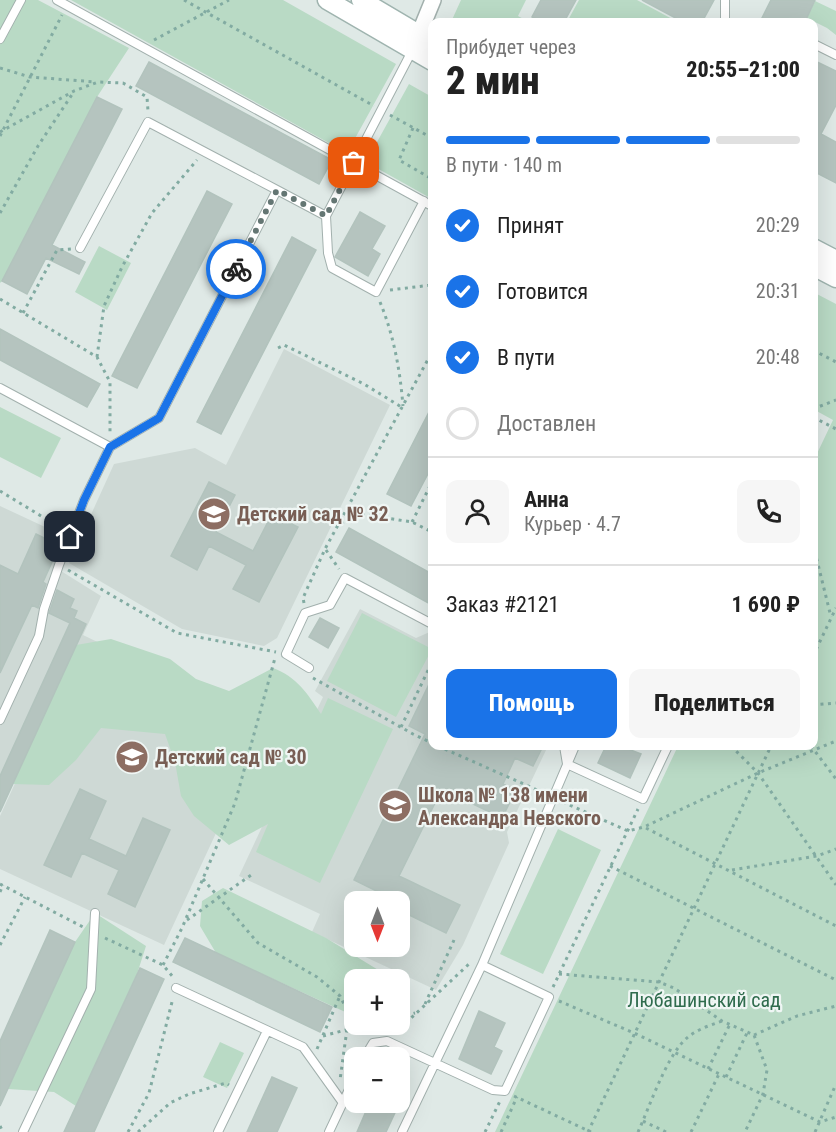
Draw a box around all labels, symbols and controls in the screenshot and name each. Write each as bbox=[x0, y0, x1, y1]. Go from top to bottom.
text: Прибудет через bbox=[446, 35, 576, 59]
text: 20:55–21:00 bbox=[686, 57, 800, 82]
text: 2 мин bbox=[446, 58, 540, 104]
pin bbox=[328, 137, 379, 188]
icon: bag bbox=[337, 146, 370, 179]
text: В пути · 140 m bbox=[446, 153, 562, 177]
icon: check bbox=[446, 209, 479, 242]
text: Принят bbox=[497, 213, 564, 238]
text: 20:29 bbox=[756, 213, 800, 237]
courier bbox=[206, 239, 266, 299]
icon: bike bbox=[220, 253, 253, 286]
icon: check bbox=[446, 275, 479, 308]
text: Готовится bbox=[497, 279, 588, 304]
text: 20:31 bbox=[756, 279, 800, 303]
icon: check bbox=[446, 341, 479, 374]
text: В пути bbox=[497, 345, 555, 370]
text: 20:48 bbox=[756, 345, 800, 369]
text: Доставлен bbox=[497, 411, 596, 436]
button: person bbox=[446, 480, 509, 543]
button: phone bbox=[737, 480, 800, 543]
text: Анна bbox=[524, 487, 569, 512]
school or university icon: Детский сад № 32 bbox=[196, 496, 232, 532]
place label: Детский сад № 32 bbox=[237, 502, 389, 526]
pin bbox=[44, 511, 95, 562]
text: Курьер · 4.7 bbox=[524, 512, 621, 536]
icon: home bbox=[53, 520, 86, 553]
text: Заказ #2121 bbox=[446, 592, 559, 617]
text: 1 690 ₽ bbox=[732, 592, 800, 617]
button: Помощь bbox=[446, 669, 617, 738]
button: Поделиться bbox=[629, 669, 800, 738]
school or university icon: Детский сад № 30 bbox=[114, 739, 150, 775]
place label: Детский сад № 30 bbox=[155, 745, 307, 769]
place label: Школа № 138 имени Александра Невского bbox=[418, 783, 601, 830]
school or university icon: Школа № 138 имени Александра Невского bbox=[377, 788, 413, 824]
north arrow bbox=[344, 891, 410, 957]
map controls bbox=[344, 891, 410, 1113]
button: + bbox=[344, 969, 410, 1035]
park label: Любашинский сад bbox=[627, 988, 781, 1012]
button: − bbox=[344, 1047, 410, 1113]

